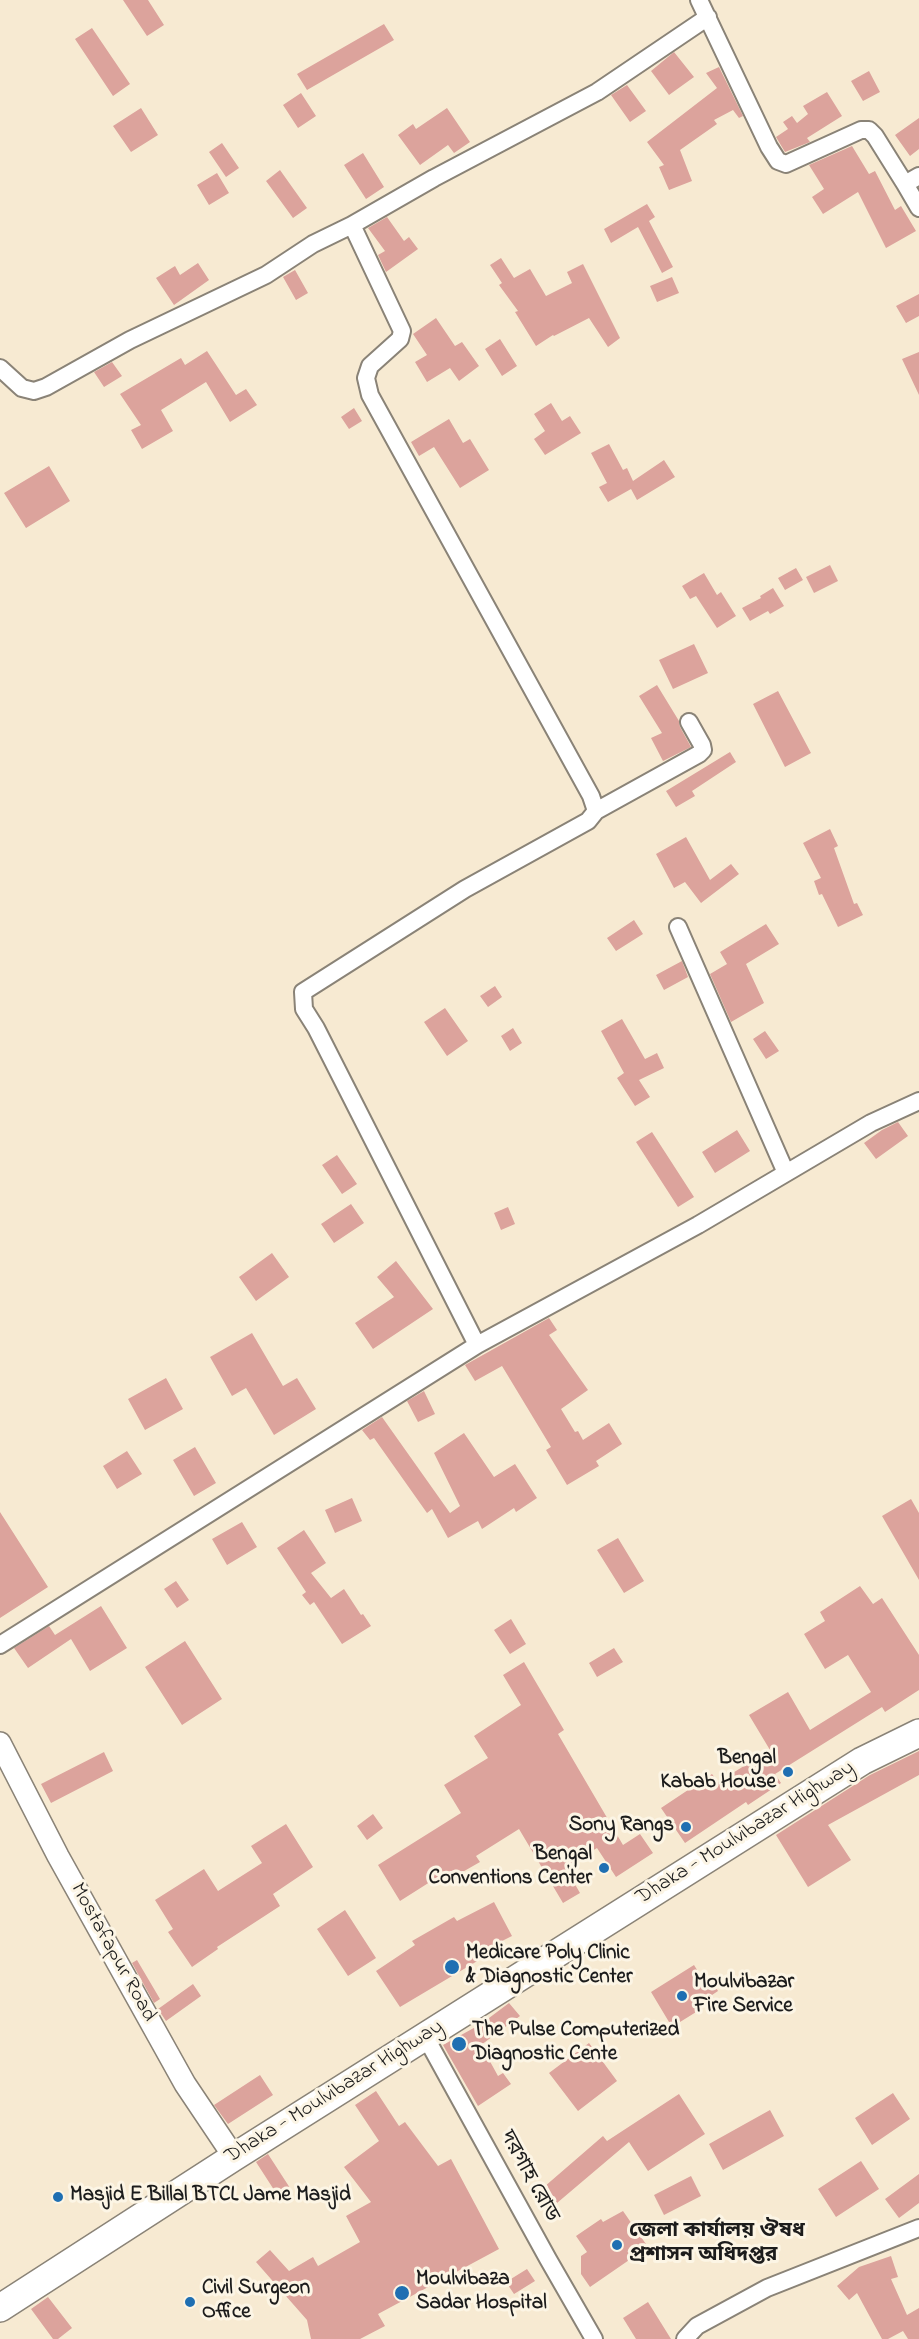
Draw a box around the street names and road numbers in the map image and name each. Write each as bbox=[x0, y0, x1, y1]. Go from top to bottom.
street label: Dhaka - Moulvibazar Highway bbox=[632, 1756, 860, 1912]
street label: Mostafapur Road bbox=[63, 1879, 161, 2027]
street label: Dhaka - Moulvibazar Highway bbox=[221, 2015, 449, 2171]
street label: দরগাহ রোড bbox=[493, 2127, 563, 2227]

